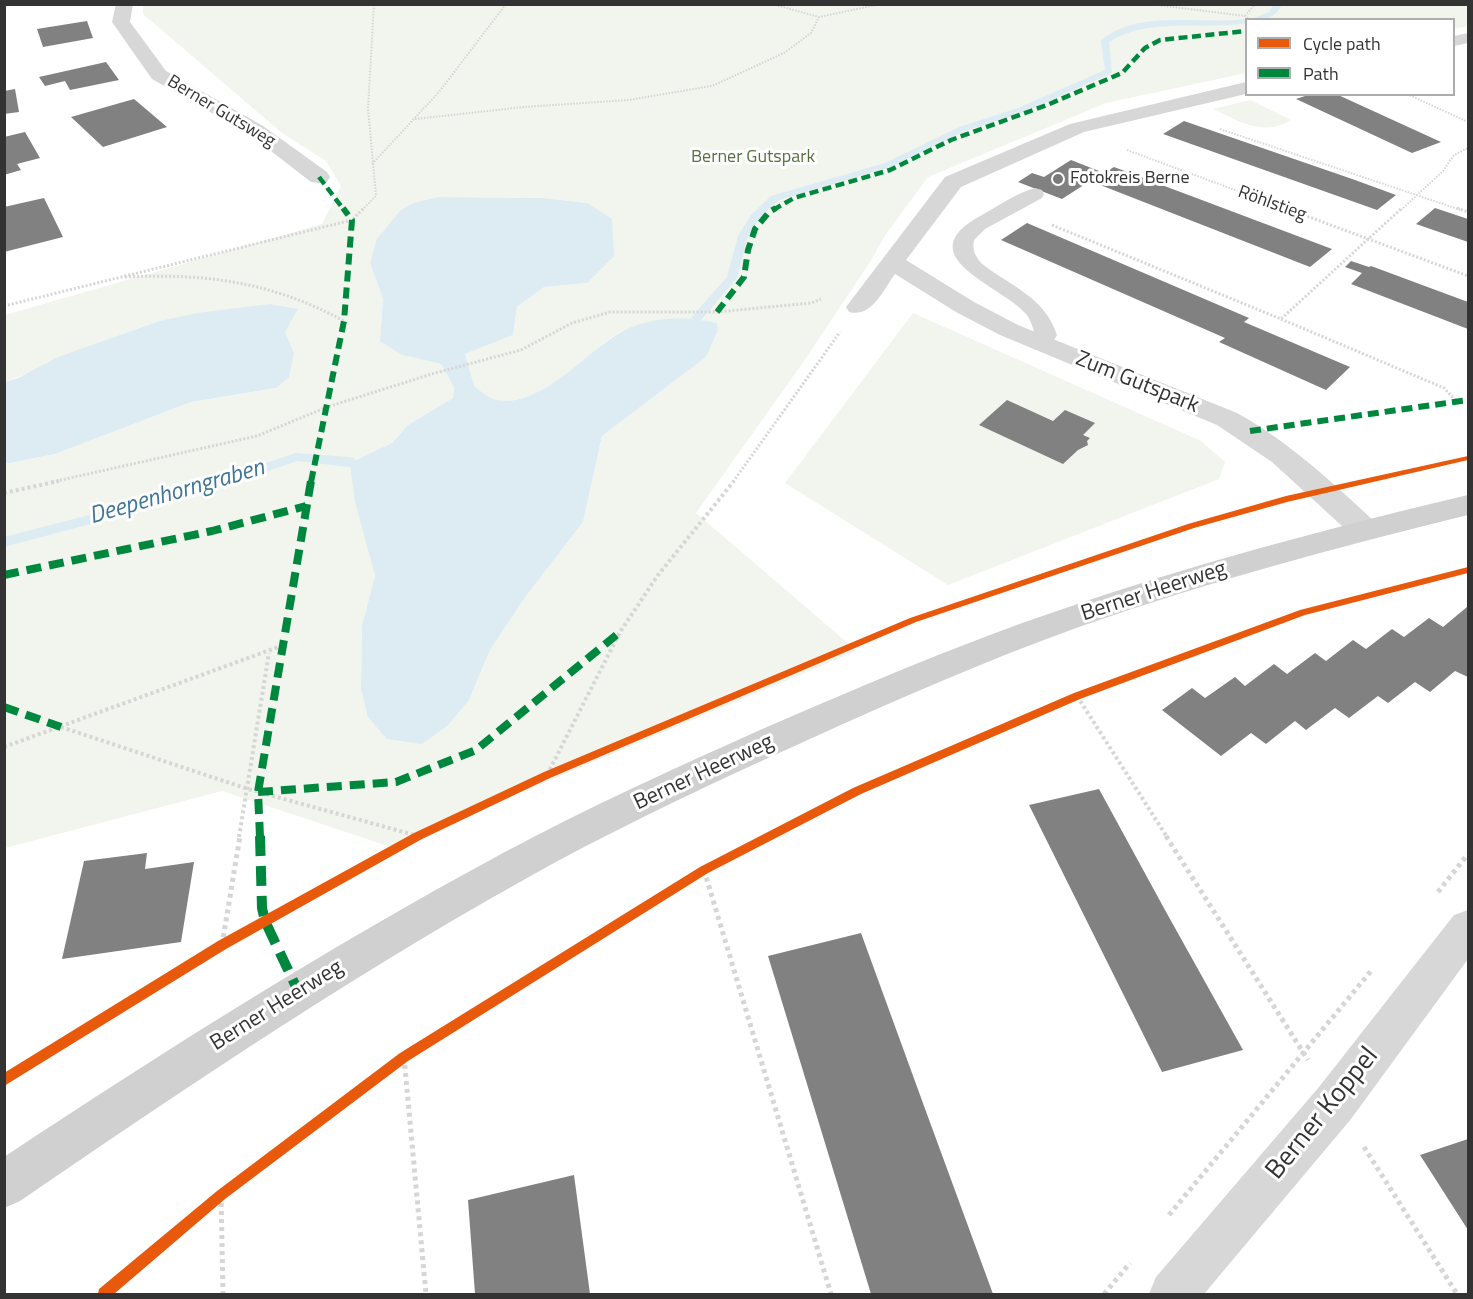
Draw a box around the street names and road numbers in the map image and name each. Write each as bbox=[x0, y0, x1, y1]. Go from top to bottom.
street label: Berner Gutsweg bbox=[163, 71, 279, 153]
street label: Röhlstieg bbox=[1235, 182, 1309, 226]
street label: Zum Gutspark bbox=[1072, 346, 1202, 420]
street label: Berner Heerweg bbox=[1078, 556, 1230, 628]
street label: Berner Heerweg bbox=[630, 729, 778, 817]
street label: Berner Heerweg bbox=[206, 955, 348, 1057]
street label: Berner Koppel bbox=[1260, 1041, 1386, 1187]

